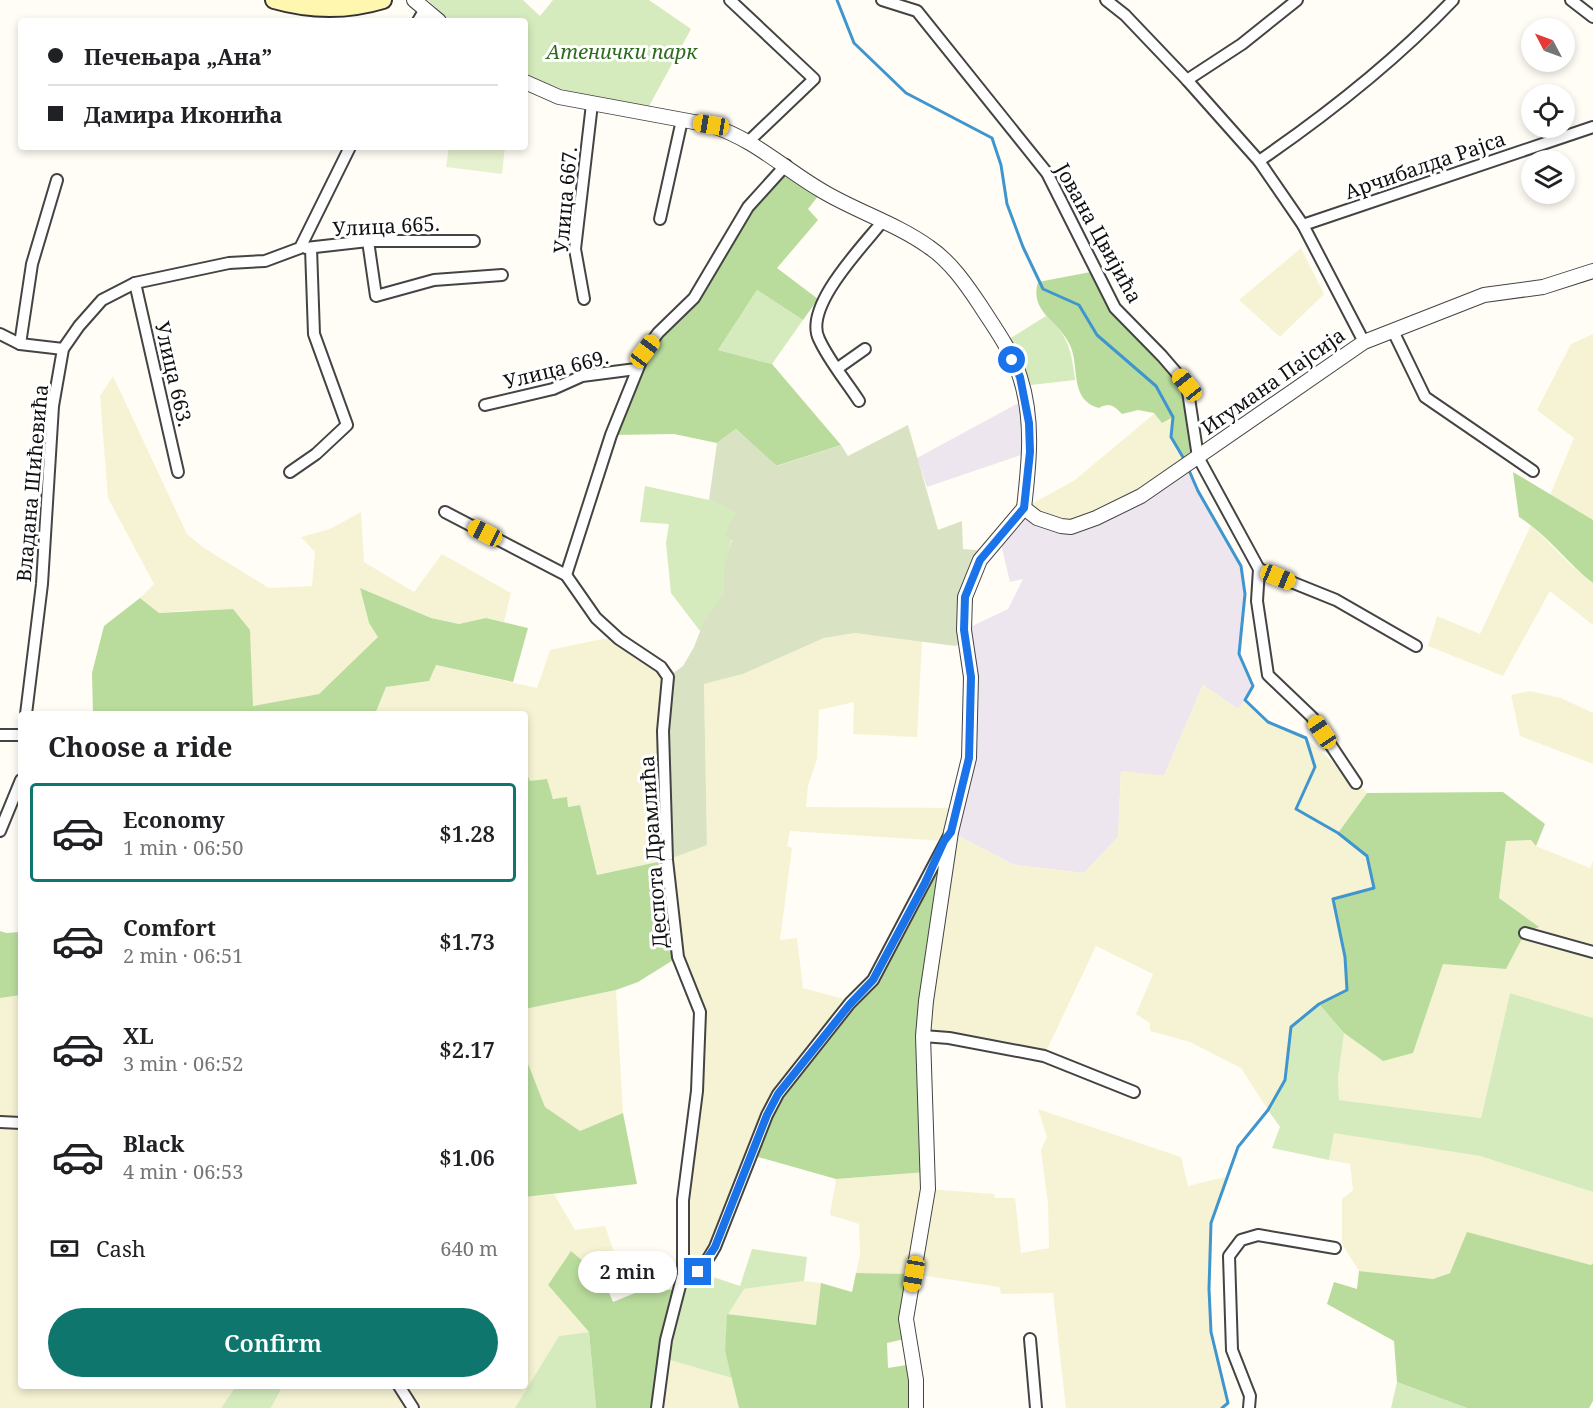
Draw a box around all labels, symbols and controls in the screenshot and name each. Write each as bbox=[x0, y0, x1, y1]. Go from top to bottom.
north arrow bbox=[1521, 18, 1575, 72]
map controls bbox=[1521, 18, 1575, 204]
park label: Атенички парк bbox=[544, 38, 698, 65]
text: Печењара „Ана” bbox=[84, 41, 272, 71]
button: locate bbox=[1521, 84, 1575, 138]
text: Дамира Иконића bbox=[84, 99, 283, 129]
car bbox=[692, 113, 730, 137]
street label: Арчибалда Рајса bbox=[1341, 125, 1509, 205]
street label: Улица 667. bbox=[547, 145, 583, 255]
button: layers bbox=[1521, 150, 1575, 204]
street label: Јована Цвијића bbox=[1049, 157, 1149, 308]
street label: Улица 665. bbox=[332, 210, 440, 242]
street label: Улица 663. bbox=[149, 319, 199, 429]
street label: Игумана Пајсија bbox=[1196, 321, 1350, 441]
car bbox=[627, 331, 663, 371]
street label: Улица 669. bbox=[501, 343, 611, 395]
route start bbox=[998, 346, 1025, 373]
car bbox=[1169, 365, 1205, 405]
street label: Владана Шићевића bbox=[10, 383, 54, 583]
car bbox=[465, 517, 505, 549]
car bbox=[1258, 562, 1298, 592]
car bbox=[1304, 712, 1340, 752]
text: Choose a ride bbox=[48, 728, 233, 765]
street label: Деспота Драмлића bbox=[633, 755, 673, 949]
text: Economy bbox=[123, 804, 225, 834]
icon: car bbox=[51, 806, 105, 860]
text: $1.28 bbox=[439, 818, 495, 848]
text: 1 min · 06:50 bbox=[123, 834, 243, 861]
text: Comfort bbox=[123, 912, 216, 942]
icon: car bbox=[51, 914, 105, 968]
text: $1.73 bbox=[439, 926, 495, 956]
text: 2 min · 06:51 bbox=[123, 942, 243, 969]
text: XL bbox=[123, 1020, 154, 1050]
icon: car bbox=[51, 1022, 105, 1076]
text: $2.17 bbox=[439, 1034, 495, 1064]
text: 3 min · 06:52 bbox=[123, 1050, 243, 1077]
text: Black bbox=[123, 1128, 184, 1158]
icon: car bbox=[51, 1130, 105, 1184]
text: $1.06 bbox=[439, 1142, 495, 1172]
text: 4 min · 06:53 bbox=[123, 1158, 243, 1185]
icon: cash bbox=[48, 1232, 81, 1265]
text: Cash bbox=[96, 1233, 146, 1263]
text: 640 m bbox=[440, 1235, 498, 1262]
callout: 2 min bbox=[578, 1251, 677, 1293]
car bbox=[902, 1255, 926, 1293]
text: 2 min bbox=[600, 1258, 655, 1285]
route end bbox=[684, 1258, 711, 1285]
button: Confirm bbox=[48, 1308, 498, 1377]

